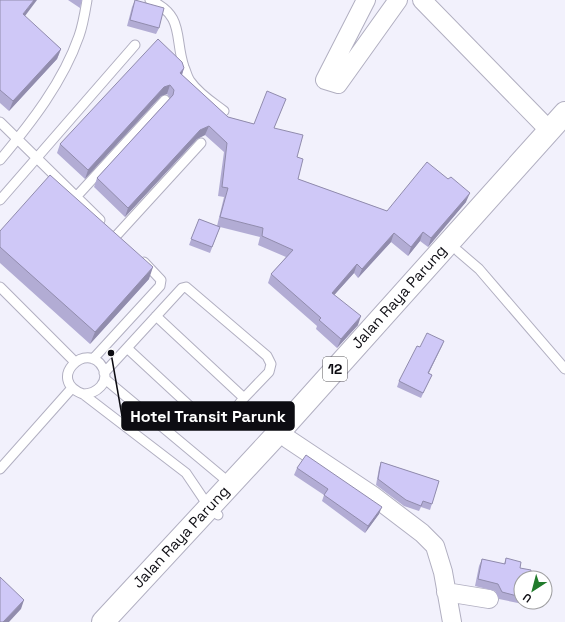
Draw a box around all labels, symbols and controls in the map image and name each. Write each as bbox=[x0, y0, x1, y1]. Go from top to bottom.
street label: Jalan Raya Parung bbox=[347, 241, 450, 353]
road number: 12 bbox=[323, 357, 347, 381]
callout: Hotel Transit Parunk bbox=[122, 402, 294, 430]
text: Hotel Transit Parunk bbox=[130, 406, 286, 427]
street label: Jalan Raya Parung bbox=[128, 481, 233, 592]
north arrow bbox=[513, 570, 553, 610]
text: U bbox=[520, 590, 534, 606]

